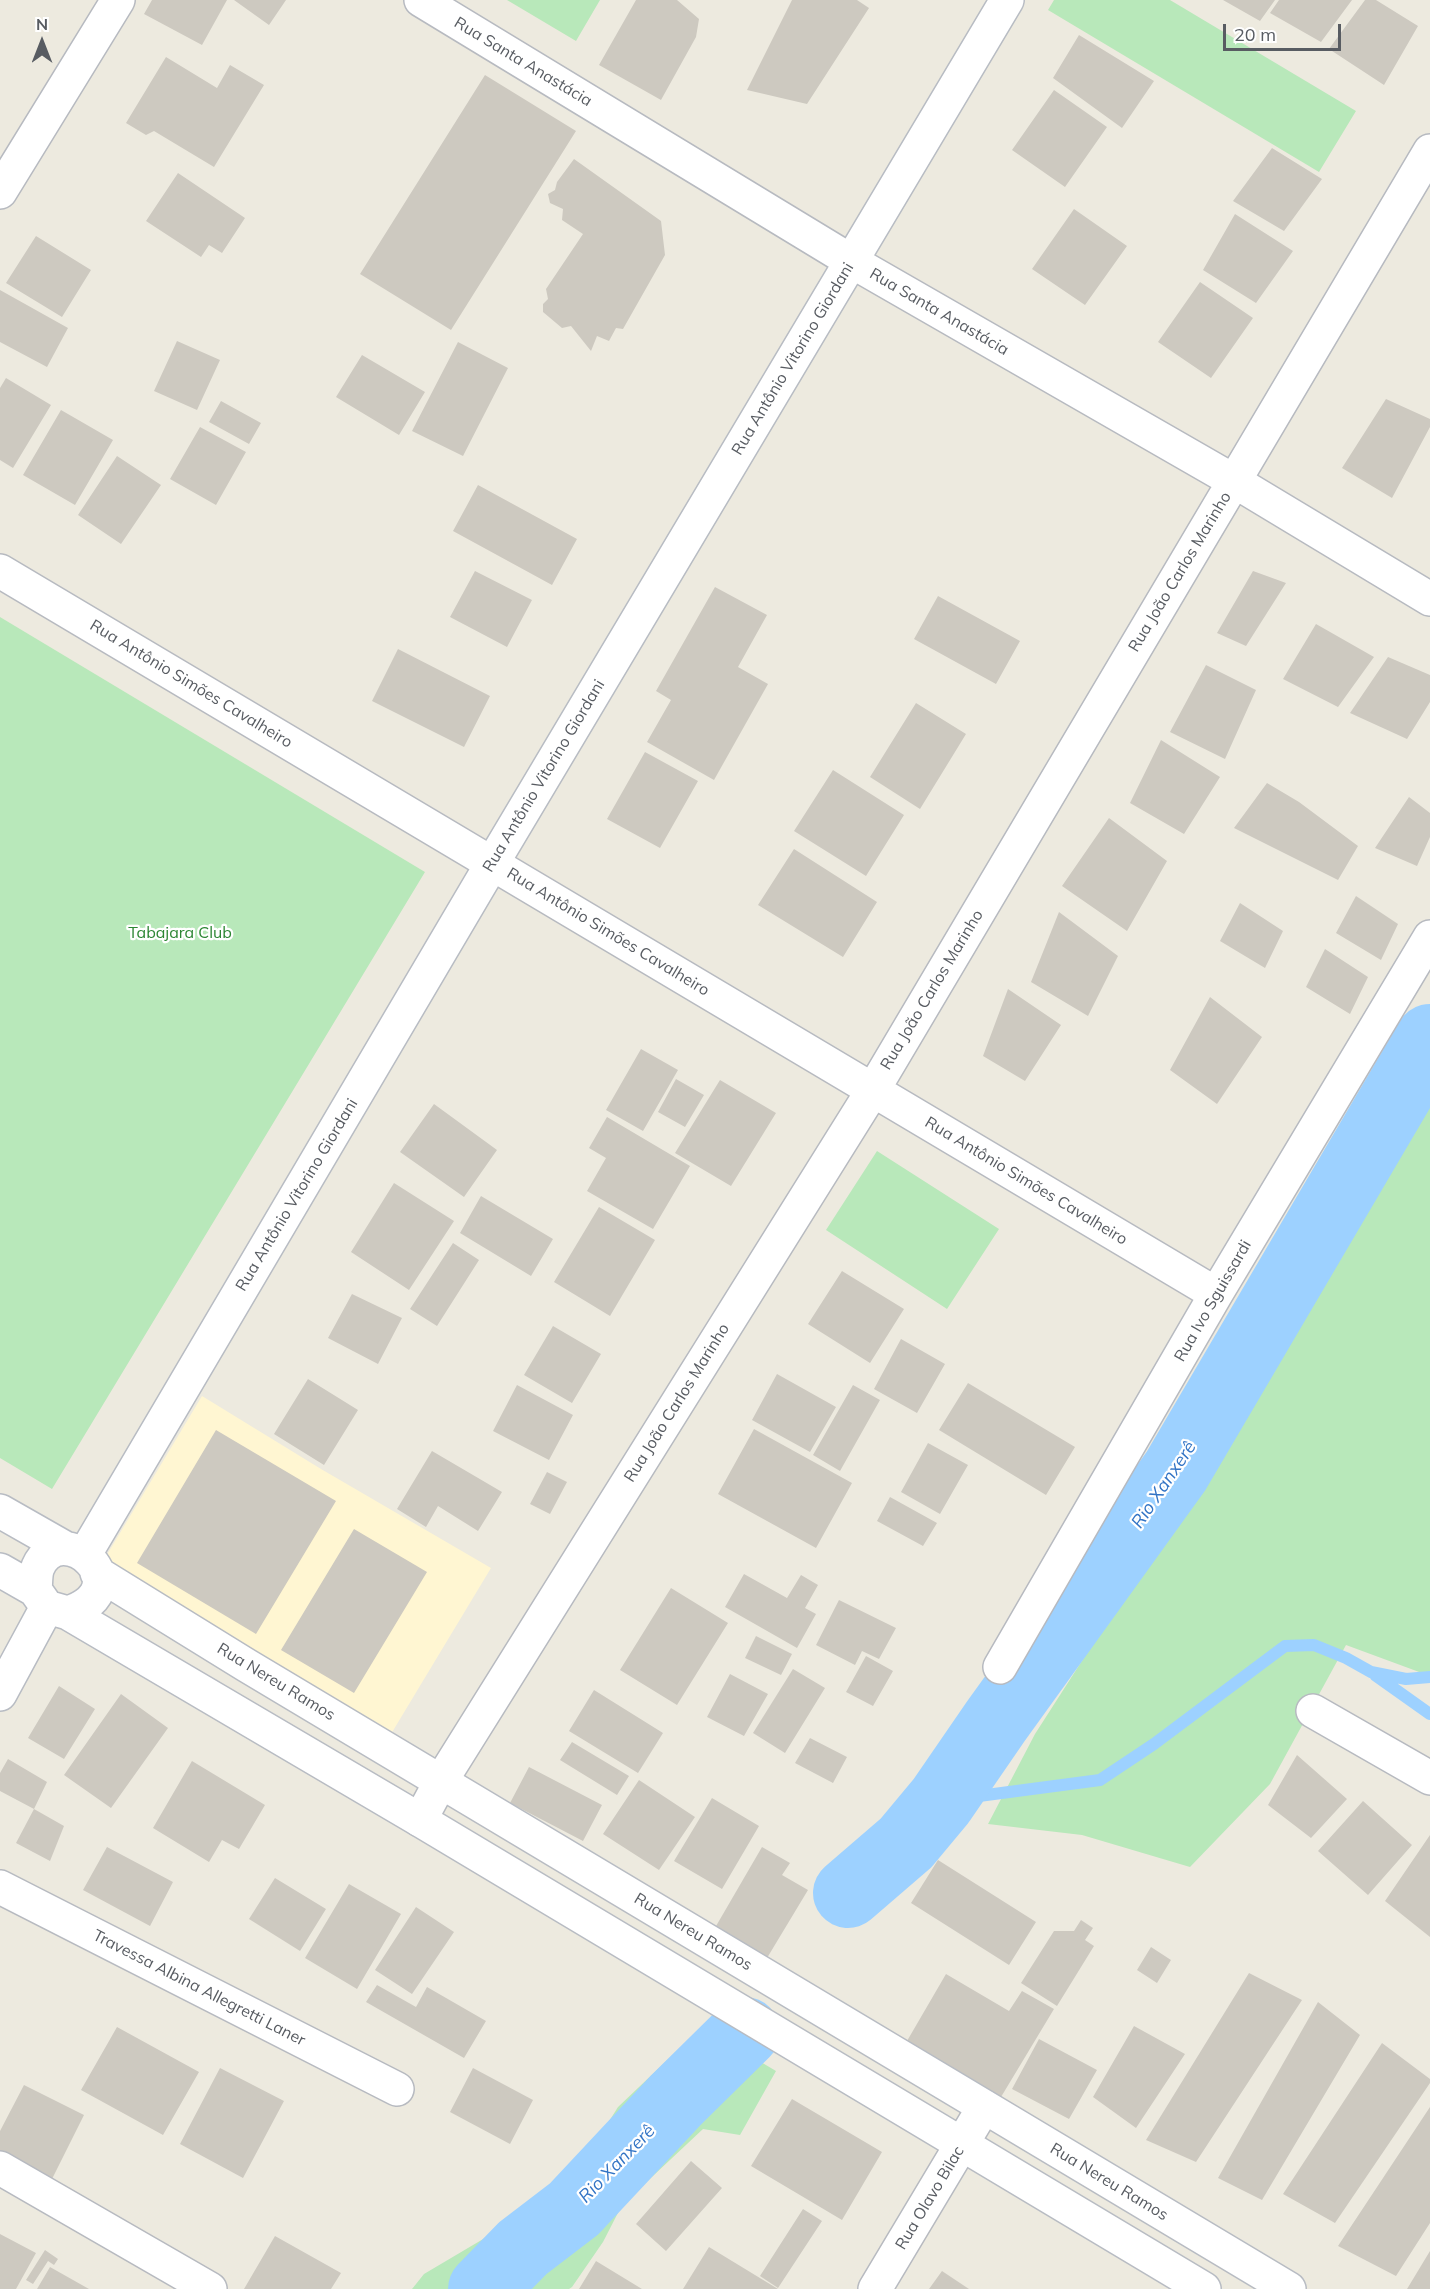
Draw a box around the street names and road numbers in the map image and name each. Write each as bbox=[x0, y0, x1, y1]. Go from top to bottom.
street label: Rua Santa Anastácia bbox=[451, 13, 595, 111]
street label: Rua Antônio Vitorino Giordani bbox=[728, 259, 858, 459]
street label: Rua Santa Anastácia bbox=[866, 264, 1012, 360]
street label: Rua João Carlos Marinho bbox=[1125, 488, 1235, 656]
street label: Rua Antônio Simões Cavalheiro bbox=[86, 616, 296, 752]
street label: Rua Antônio Vitorino Giordani bbox=[479, 676, 609, 876]
street label: Rua Antônio Simões Cavalheiro bbox=[503, 864, 713, 1000]
street label: Rua João Carlos Marinho bbox=[877, 906, 987, 1074]
street label: Rua Antônio Vitorino Giordani bbox=[232, 1095, 362, 1295]
street label: Rua Antônio Simões Cavalheiro bbox=[921, 1113, 1131, 1249]
street label: Rua Ivo Sguissardi bbox=[1170, 1237, 1256, 1365]
street label: Rua João Carlos Marinho bbox=[620, 1320, 734, 1486]
street label: Rua Nereu Ramos bbox=[213, 1639, 339, 1725]
street label: Rua Nereu Ramos bbox=[630, 1889, 756, 1975]
street label: Travessa Albina Allegretti Laner bbox=[90, 1926, 308, 2050]
street label: Rua Nereu Ramos bbox=[1046, 2139, 1172, 2225]
street label: Rua Olavo Bilac bbox=[892, 2143, 968, 2253]

